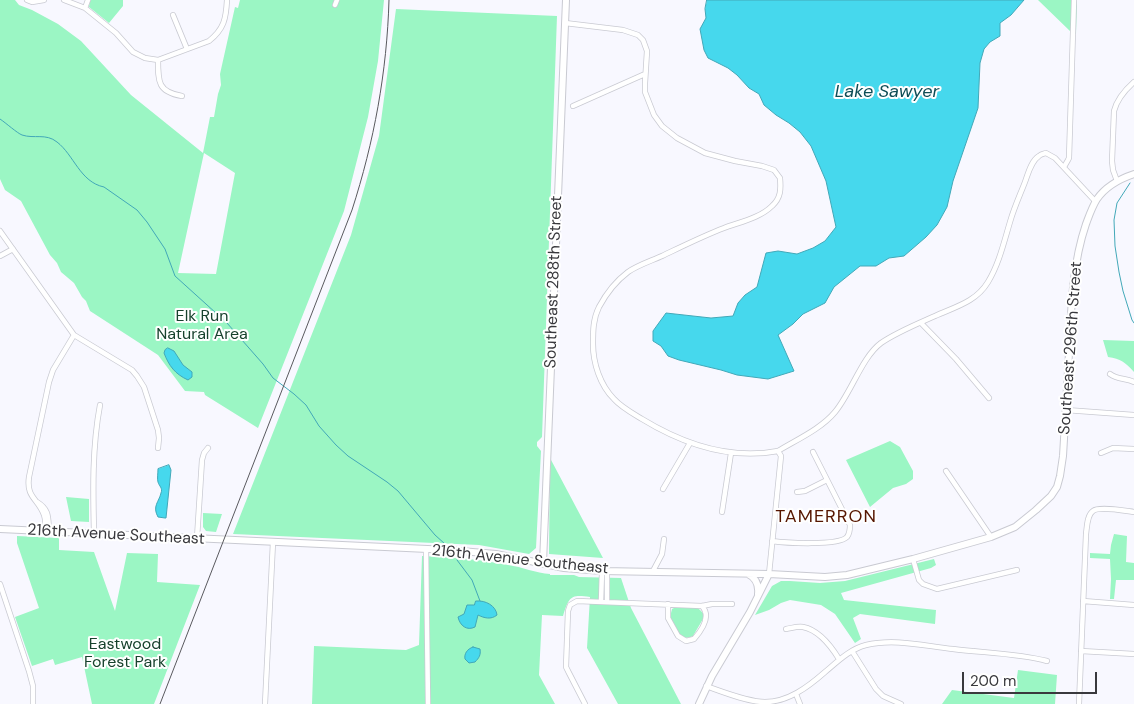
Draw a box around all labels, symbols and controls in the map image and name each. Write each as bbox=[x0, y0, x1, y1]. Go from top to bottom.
water label: Lake Sawyer bbox=[835, 81, 939, 103]
street label: Southeast 288th Street bbox=[541, 195, 567, 369]
street label: Southeast 296th Street bbox=[1055, 261, 1087, 435]
park label: Elk Run Natural Area bbox=[156, 307, 248, 345]
district label: TAMERRON bbox=[774, 506, 878, 528]
street label: 216th Avenue Southeast bbox=[27, 521, 205, 549]
street label: 216th Avenue Southeast bbox=[431, 541, 609, 579]
park label: Eastwood Forest Park bbox=[84, 635, 166, 673]
scale bar bbox=[964, 662, 1099, 694]
text: 200 m bbox=[970, 671, 1016, 691]

